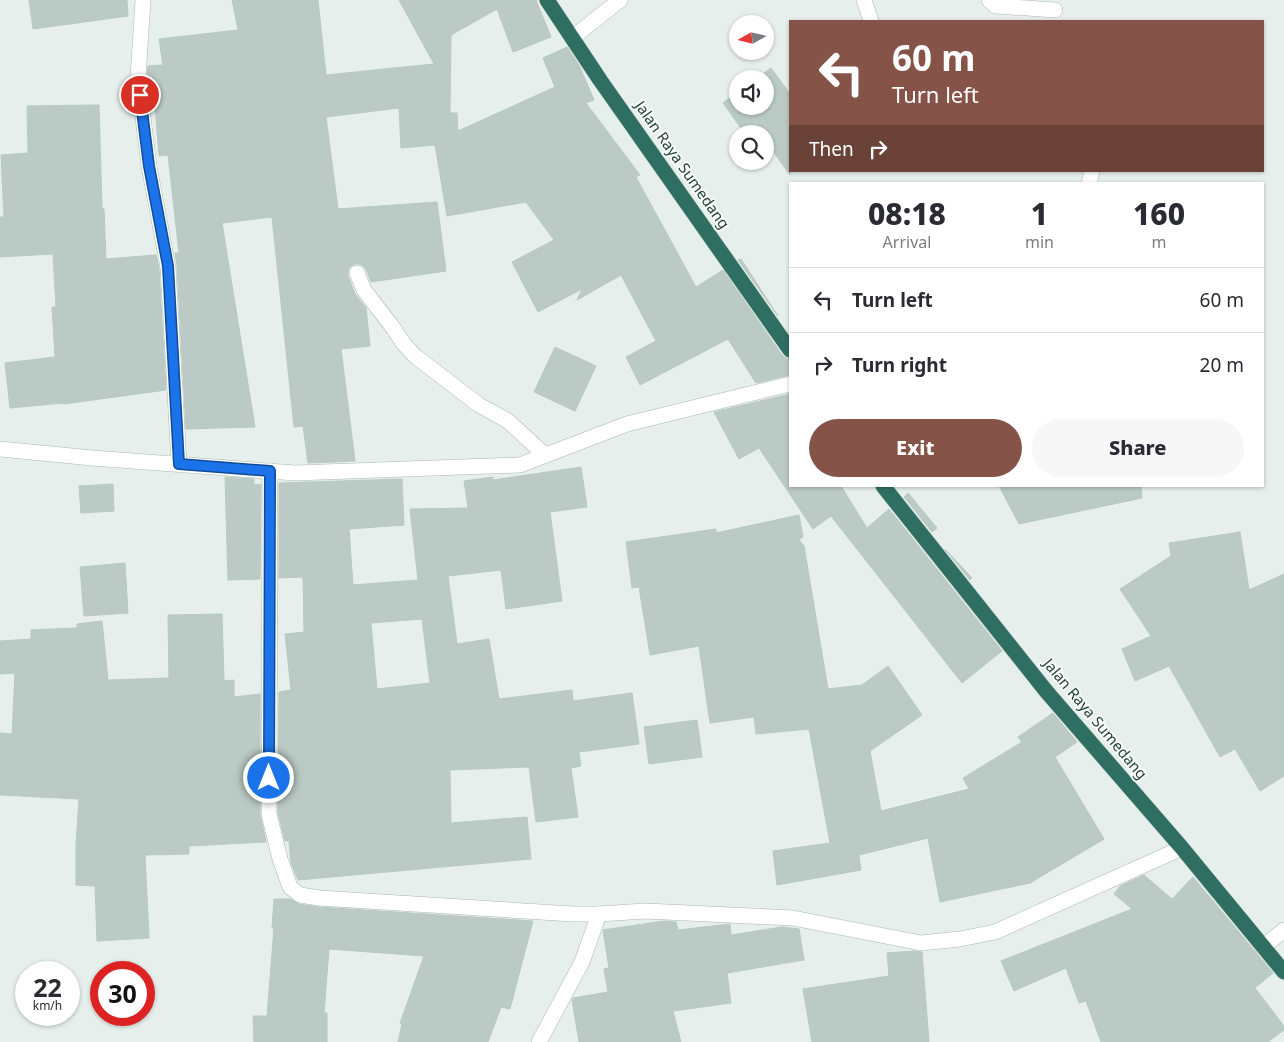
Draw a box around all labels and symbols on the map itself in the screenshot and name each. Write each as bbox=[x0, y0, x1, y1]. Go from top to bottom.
north arrow bbox=[729, 15, 774, 60]
pin bbox=[119, 74, 161, 116]
street label: Jalan Raya Sumedang bbox=[630, 95, 735, 232]
street label: Jalan Raya Sumedang bbox=[1038, 652, 1152, 783]
position arrow bbox=[242, 751, 294, 803]
speed limit sign: 30 bbox=[90, 961, 155, 1026]

